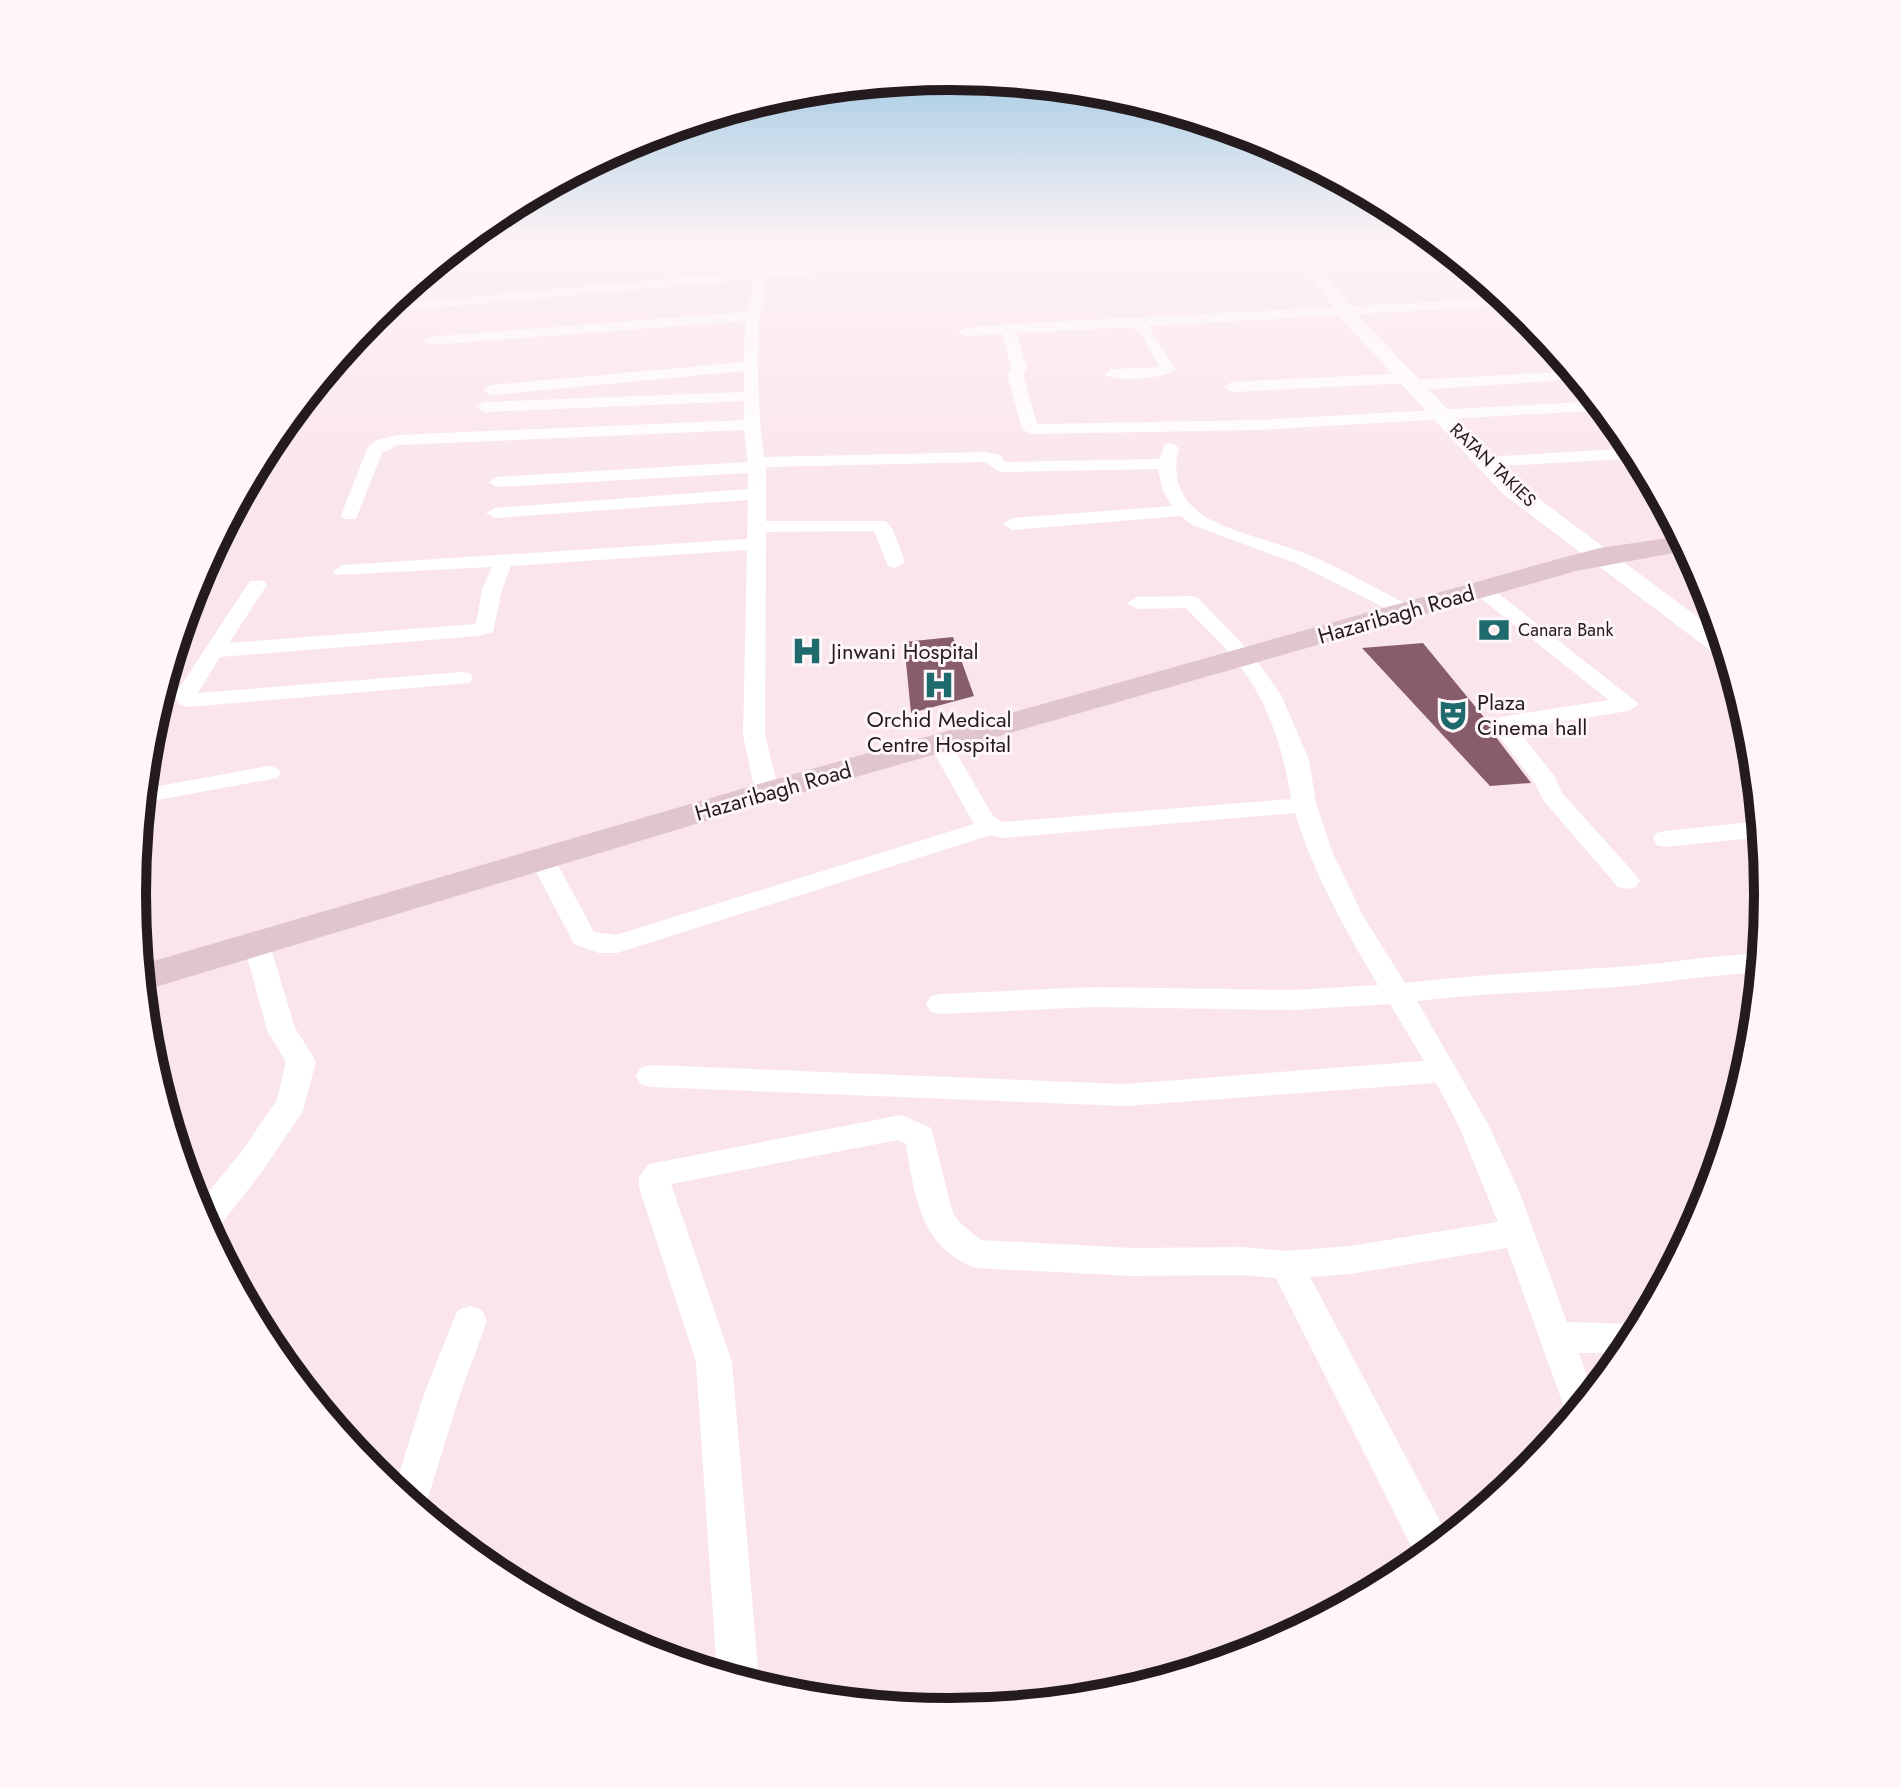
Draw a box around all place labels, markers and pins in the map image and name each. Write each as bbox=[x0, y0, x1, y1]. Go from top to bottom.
bank icon: Canara Bank bbox=[1477, 613, 1511, 647]
place label: Canara Bank bbox=[1518, 617, 1613, 643]
hospital icon: Jinwani Hospital bbox=[790, 634, 824, 668]
place label: Jinwani Hospital bbox=[828, 635, 979, 667]
hospital icon: Orchid Medical Centre Hospital bbox=[922, 668, 956, 702]
place label: Plaza Cinema hall bbox=[1477, 686, 1587, 743]
theatre icon: Plaza Cinema hall bbox=[1436, 698, 1470, 732]
place label: Orchid Medical Centre Hospital bbox=[866, 703, 1012, 760]

